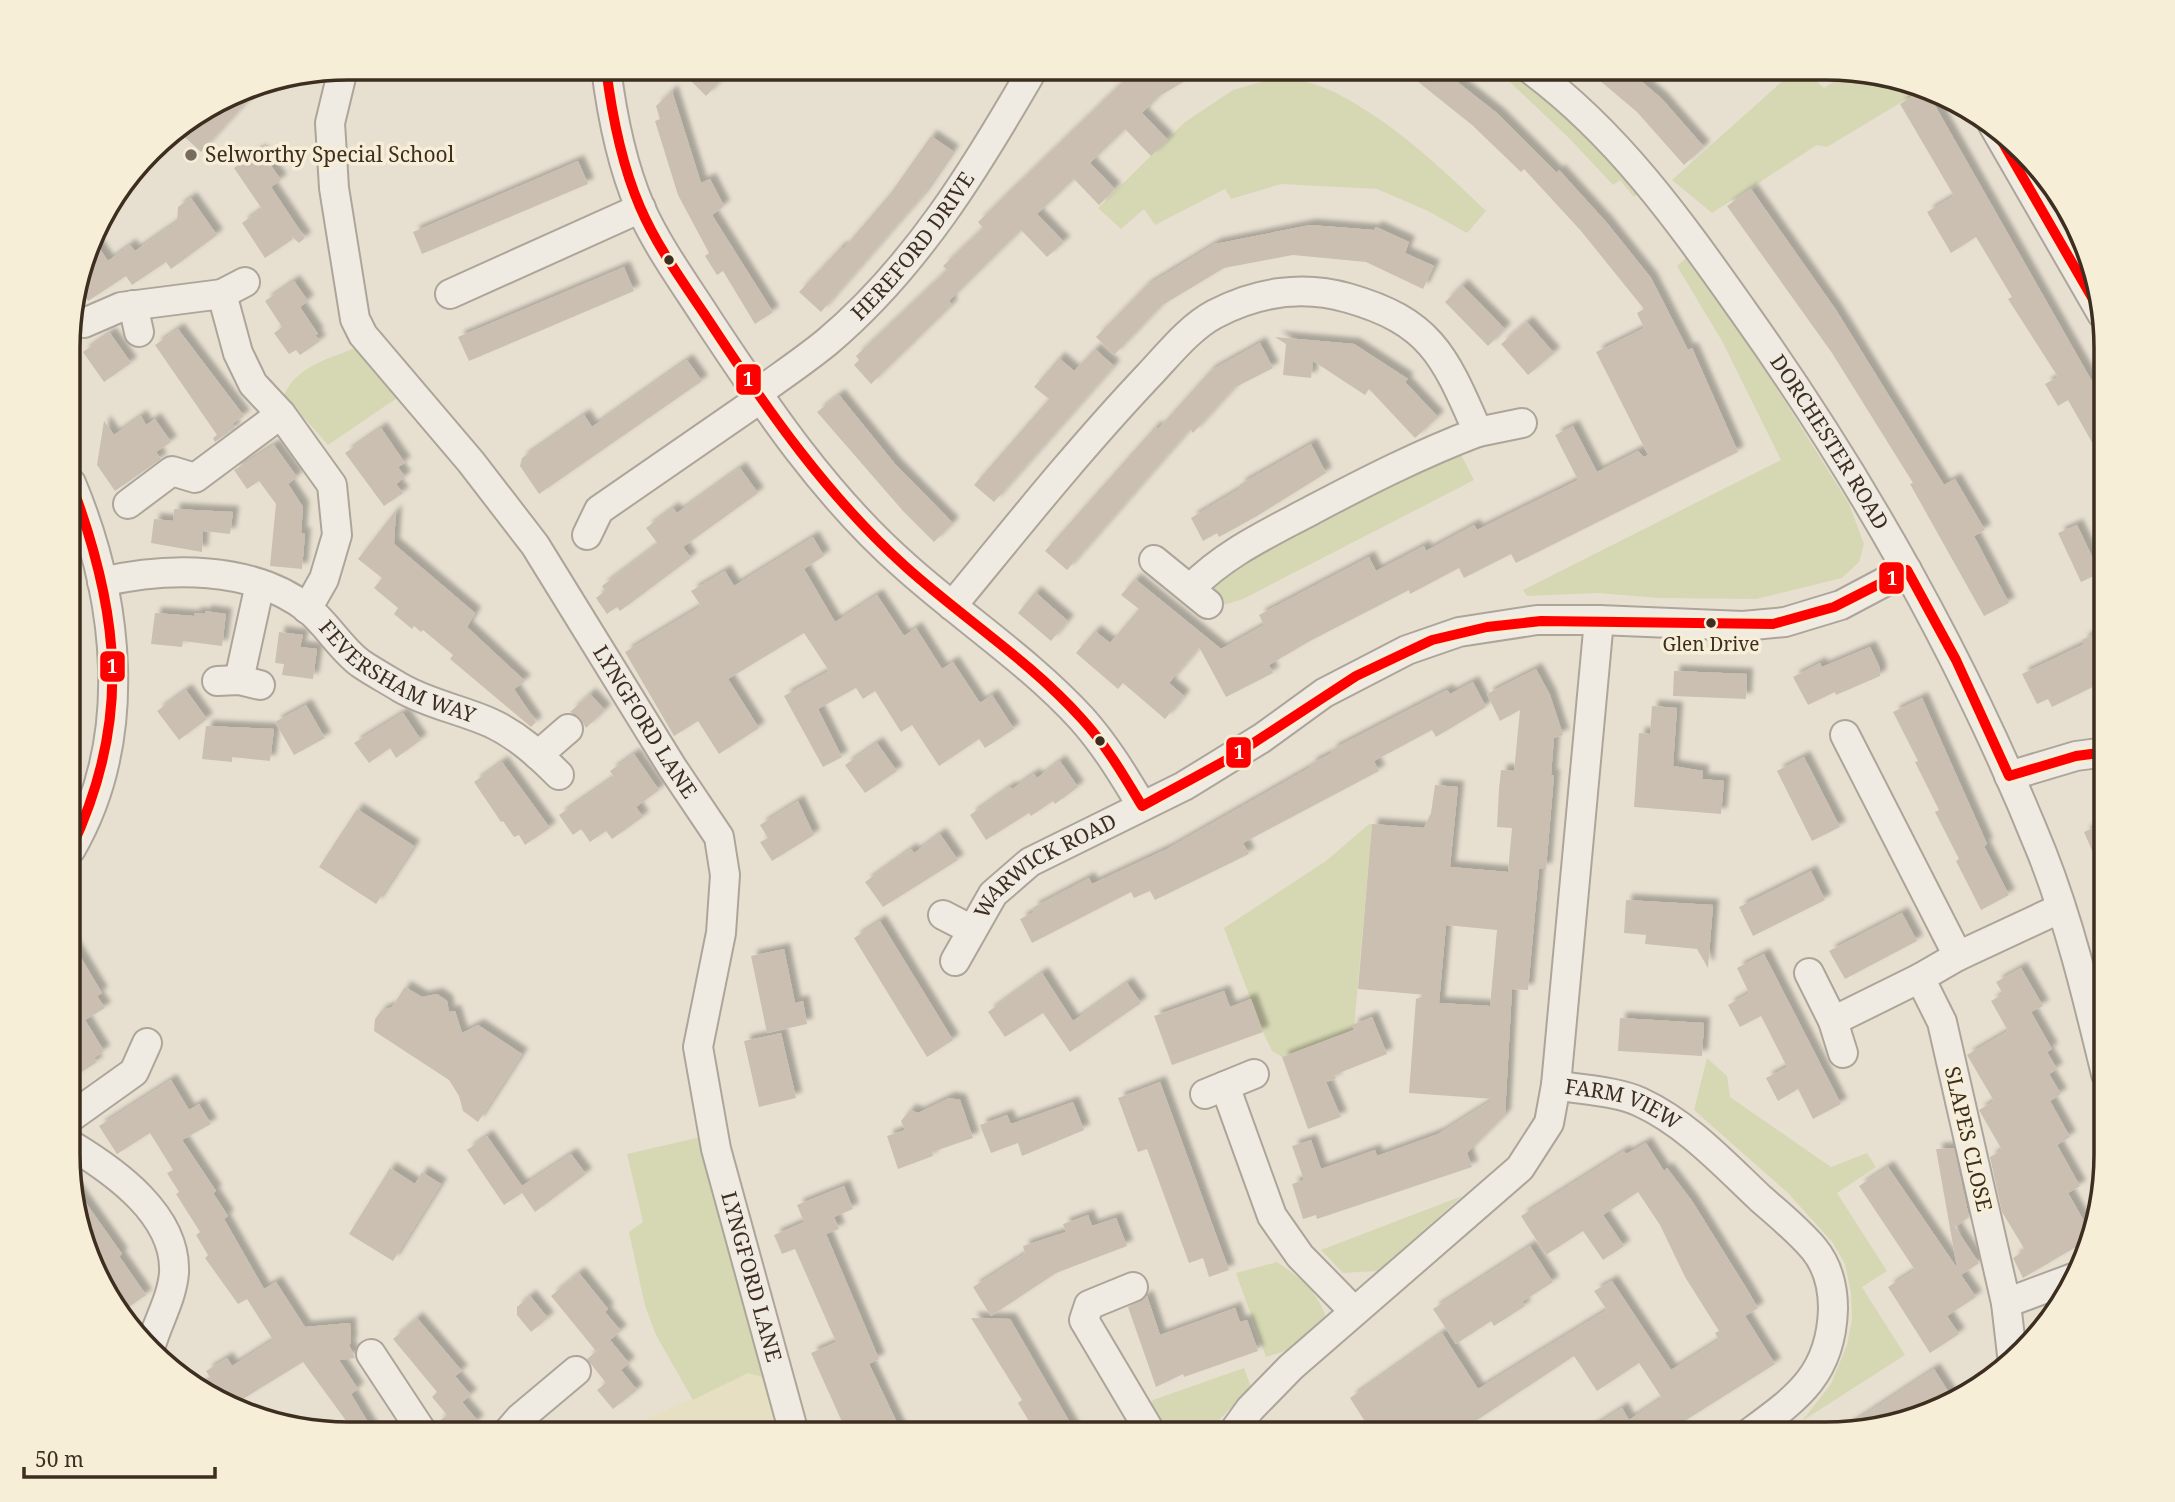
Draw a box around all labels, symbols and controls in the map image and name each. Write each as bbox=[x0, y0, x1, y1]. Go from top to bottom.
place label: Selworthy Special School bbox=[205, 140, 455, 168]
marker: Selworthy Special School bbox=[183, 147, 199, 163]
street label: HEREFORD DRIVE bbox=[844, 166, 980, 326]
unlabelled marker bbox=[662, 253, 676, 267]
street label: DORCHESTER ROAD bbox=[1764, 349, 1896, 534]
line badge: 1 bbox=[735, 363, 762, 396]
text: 1 bbox=[743, 366, 753, 392]
line badge: 1 bbox=[1878, 561, 1905, 595]
text: 1 bbox=[1887, 565, 1897, 591]
street label: FEVERSHAM WAY bbox=[313, 614, 480, 729]
marker: Glen Drive bbox=[1704, 616, 1718, 630]
place label: Glen Drive bbox=[1663, 631, 1759, 657]
street label: LYNGFORD LANE bbox=[587, 640, 704, 803]
line badge: 1 bbox=[99, 650, 126, 683]
text: 1 bbox=[107, 653, 117, 679]
unlabelled marker bbox=[1093, 734, 1107, 748]
line badge: 1 bbox=[1225, 736, 1252, 769]
text: 1 bbox=[1234, 739, 1244, 765]
street label: WARWICK ROAD bbox=[967, 806, 1121, 923]
street label: SLAPES CLOSE bbox=[1939, 1064, 1999, 1214]
street label: FARM VIEW bbox=[1563, 1072, 1687, 1135]
street label: LYNGFORD LANE bbox=[715, 1188, 789, 1365]
scale bar bbox=[24, 1436, 215, 1480]
text: 50 m bbox=[35, 1445, 84, 1473]

